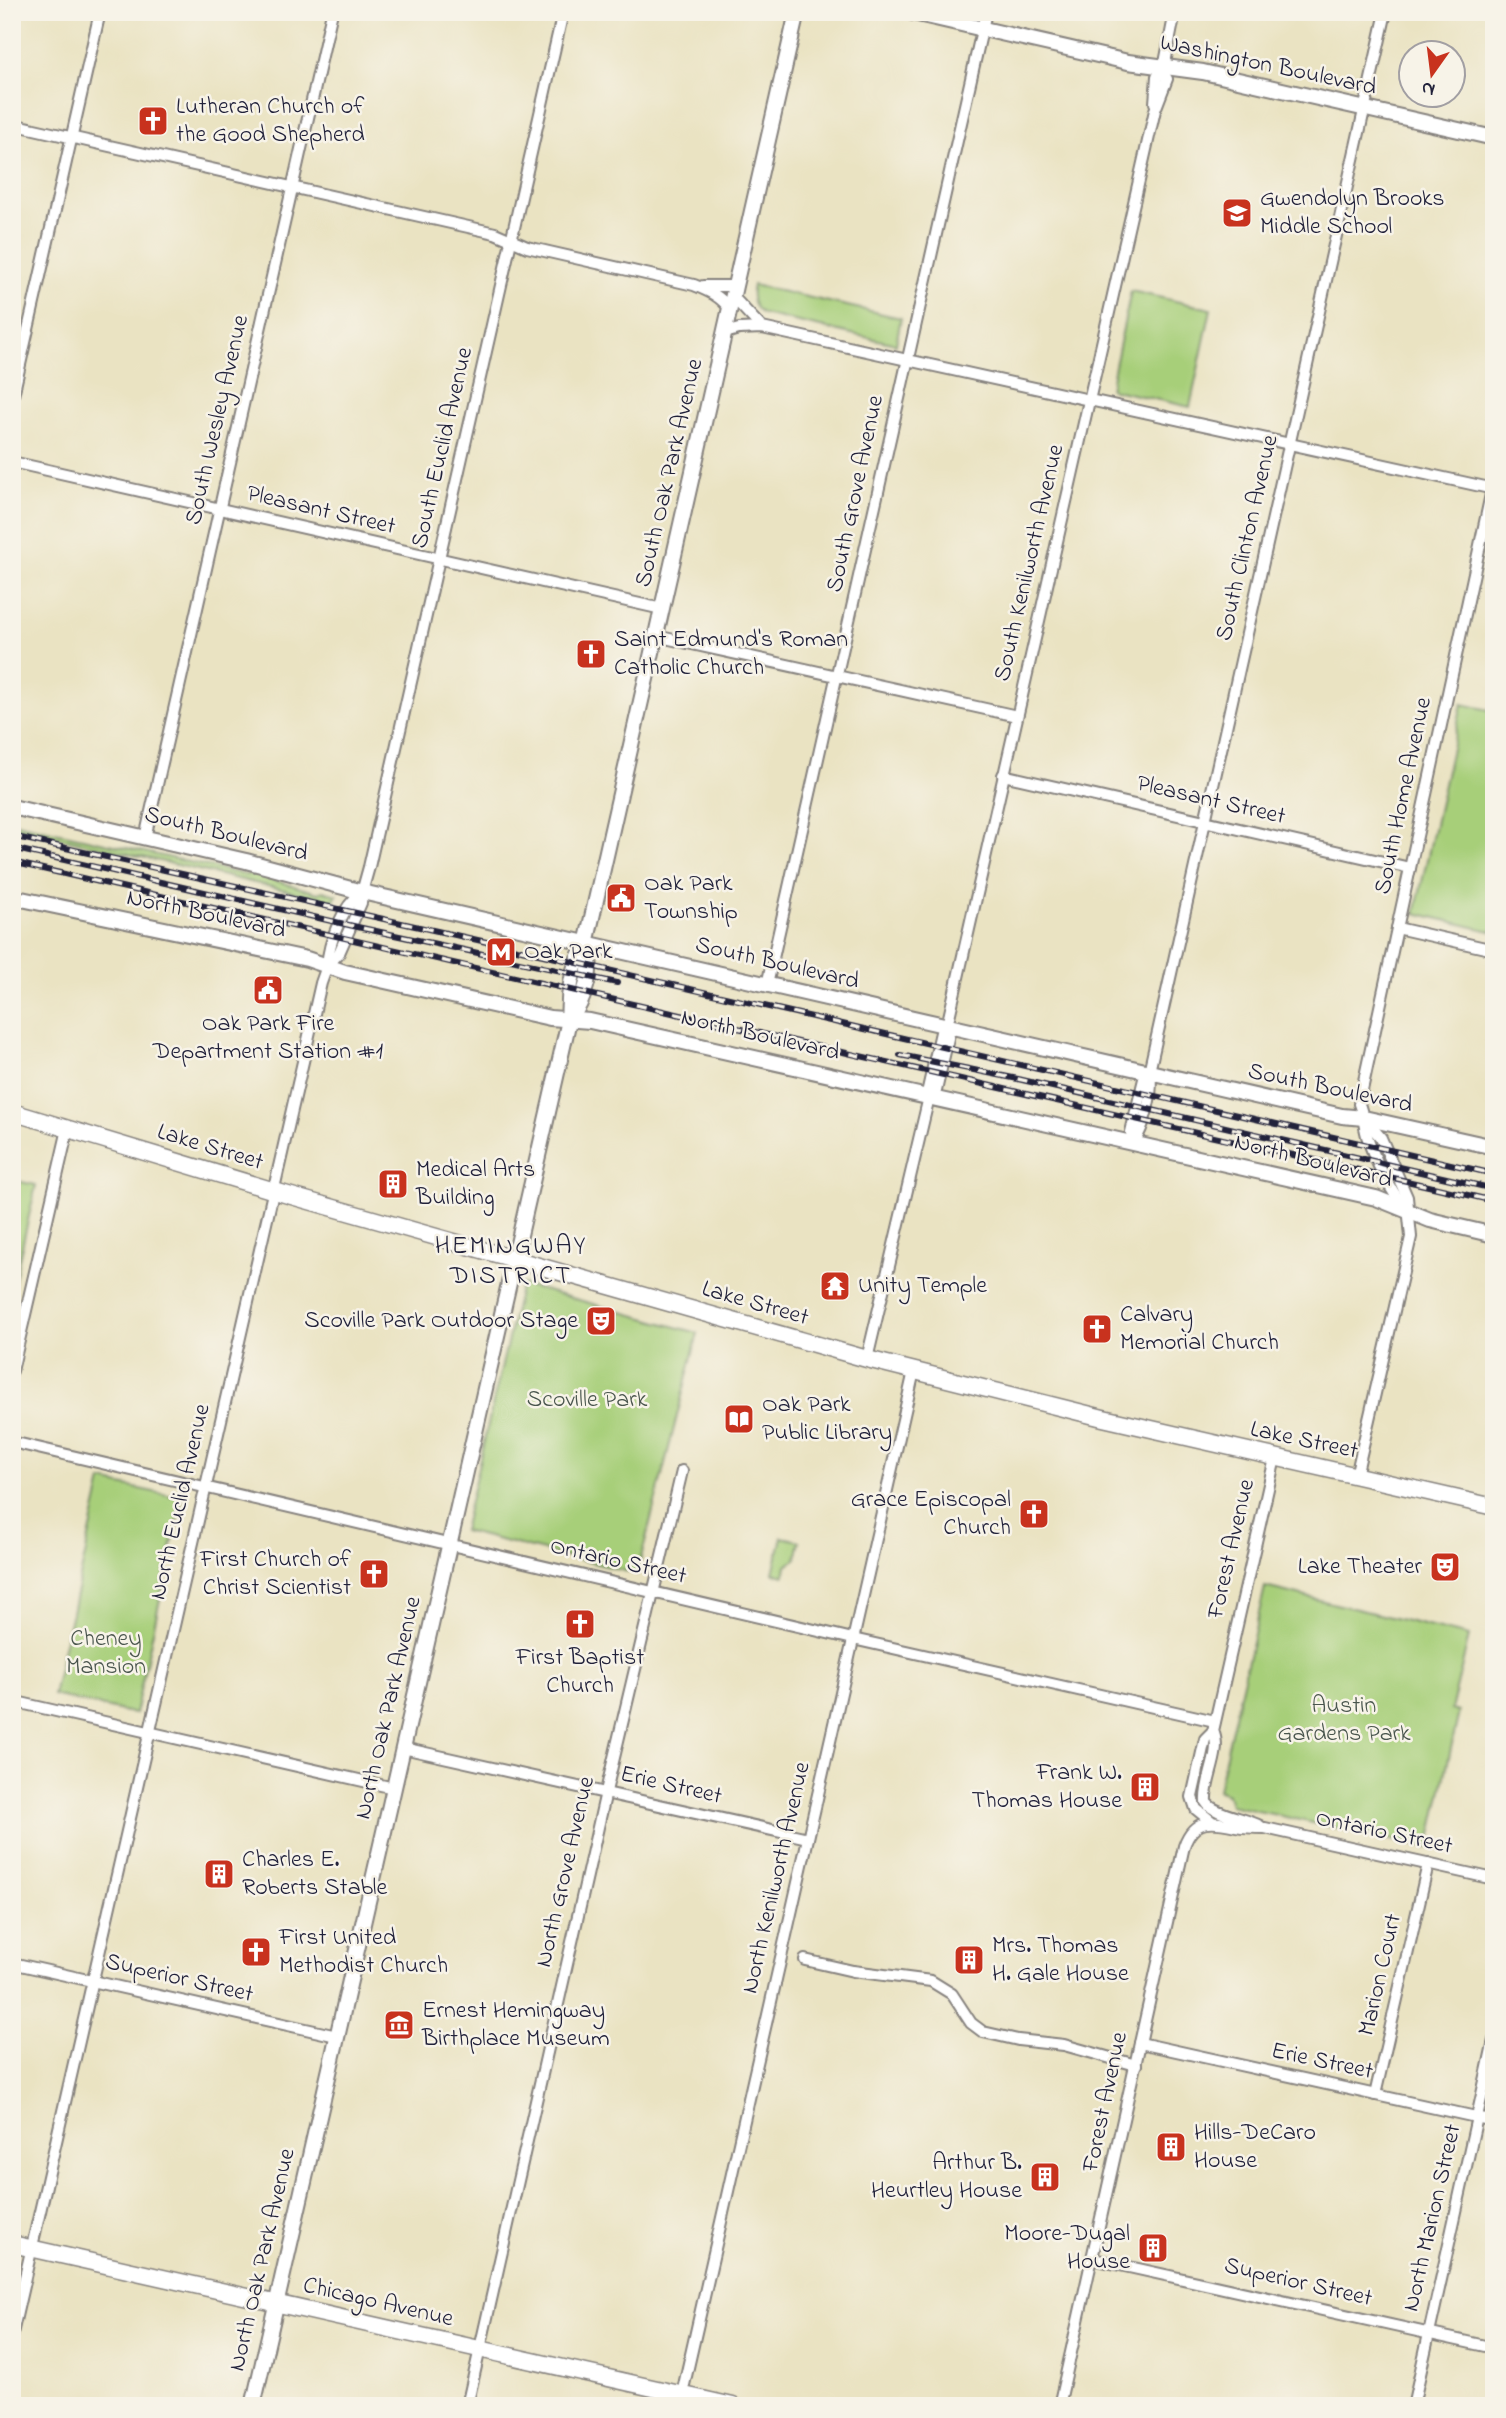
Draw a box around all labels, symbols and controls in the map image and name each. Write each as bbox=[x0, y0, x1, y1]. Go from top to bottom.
street label: Washington Boulevard bbox=[1156, 26, 1380, 106]
north arrow bbox=[1398, 38, 1468, 108]
text: N bbox=[1419, 73, 1438, 103]
place label: Lutheran Church of the Good Shepherd bbox=[176, 90, 365, 153]
church icon: Lutheran Church of the Good Shepherd bbox=[136, 104, 170, 138]
place label: Gwendolyn Brooks Middle School bbox=[1260, 182, 1444, 245]
school or university icon: Gwendolyn Brooks Middle School bbox=[1220, 196, 1254, 230]
street label: South Wesley Avenue bbox=[177, 311, 260, 529]
street label: South Euclid Avenue bbox=[403, 344, 483, 552]
street label: South Oak Park Avenue bbox=[627, 355, 713, 591]
street label: South Grove Avenue bbox=[818, 392, 894, 596]
street label: South Clinton Avenue bbox=[1207, 431, 1289, 644]
street label: South Kenilworth Avenue bbox=[986, 441, 1074, 685]
street label: Pleasant Street bbox=[243, 477, 399, 545]
place label: Saint Edmund's Roman Catholic Church bbox=[614, 623, 848, 686]
church icon: Saint Edmund's Roman Catholic Church bbox=[574, 637, 608, 671]
street label: South Home Avenue bbox=[1366, 694, 1442, 898]
street label: Pleasant Street bbox=[1133, 767, 1289, 835]
street label: South Boulevard bbox=[141, 798, 312, 872]
place label: Oak Park Township bbox=[644, 867, 738, 930]
street label: North Boulevard bbox=[123, 881, 289, 949]
public building icon: Oak Park Township bbox=[604, 881, 638, 915]
street label: South Boulevard bbox=[692, 928, 863, 1000]
metro station icon: Oak Park bbox=[484, 935, 518, 969]
place label: Oak Park bbox=[524, 935, 613, 970]
public building icon: Oak Park Fire Department Station #1 bbox=[251, 973, 285, 1007]
street label: North Boulevard bbox=[677, 1001, 843, 1071]
place label: Oak Park Fire Department Station #1 bbox=[152, 1007, 384, 1070]
street label: South Boulevard bbox=[1245, 1054, 1416, 1124]
street label: Lake Street bbox=[152, 1115, 268, 1181]
street label: North Boulevard bbox=[1230, 1125, 1396, 1199]
place label: Medical Arts Building bbox=[415, 1153, 535, 1216]
building icon: Medical Arts Building bbox=[376, 1167, 410, 1201]
district label: HEMINGWAY DISTRICT bbox=[435, 1228, 587, 1296]
temple icon: Unity Temple bbox=[818, 1269, 852, 1303]
place label: Unity Temple bbox=[858, 1269, 987, 1305]
street label: Lake Street bbox=[698, 1272, 812, 1336]
place label: Calvary Memorial Church bbox=[1120, 1298, 1279, 1361]
place label: Scoville Park Outdoor Stage bbox=[304, 1304, 578, 1339]
theatre icon: Scoville Park Outdoor Stage bbox=[584, 1304, 618, 1338]
church icon: Calvary Memorial Church bbox=[1080, 1312, 1114, 1346]
park label: Scoville Park bbox=[527, 1383, 648, 1418]
place label: Oak Park Public Library bbox=[762, 1388, 892, 1452]
street label: North Euclid Avenue bbox=[141, 1400, 221, 1603]
library icon: Oak Park Public Library bbox=[722, 1402, 756, 1436]
street label: Lake Street bbox=[1247, 1412, 1361, 1470]
street label: Forest Avenue bbox=[1199, 1476, 1265, 1623]
place label: Grace Episcopal Church bbox=[851, 1483, 1011, 1546]
church icon: Grace Episcopal Church bbox=[1017, 1497, 1051, 1531]
street label: Ontario Street bbox=[546, 1529, 690, 1595]
place label: First Church of Christ Scientist bbox=[199, 1543, 352, 1606]
place label: Lake Theater bbox=[1298, 1550, 1423, 1585]
theatre icon: Lake Theater bbox=[1428, 1550, 1462, 1584]
church icon: First Church of Christ Scientist bbox=[357, 1557, 391, 1591]
street label: North Oak Park Avenue bbox=[346, 1593, 432, 1823]
church icon: First Baptist Church bbox=[563, 1607, 597, 1641]
park label: Cheney Mansion bbox=[66, 1622, 146, 1685]
place label: First Baptist Church bbox=[515, 1641, 644, 1704]
park label: Austin Gardens Park bbox=[1277, 1689, 1411, 1752]
place label: Frank W. Thomas House bbox=[972, 1756, 1122, 1819]
street label: Erie Street bbox=[617, 1757, 725, 1815]
street label: North Kenilworth Avenue bbox=[733, 1758, 821, 1997]
building icon: Frank W. Thomas House bbox=[1128, 1770, 1162, 1804]
street label: North Grove Avenue bbox=[527, 1773, 605, 1971]
street label: Ontario Street bbox=[1312, 1801, 1456, 1865]
place label: Charles E. Roberts Stable bbox=[242, 1843, 388, 1906]
building icon: Charles E. Roberts Stable bbox=[202, 1857, 236, 1891]
street label: Marion Court bbox=[1350, 1910, 1412, 2040]
place label: First United Methodist Church bbox=[278, 1921, 448, 1984]
place label: Mrs. Thomas H. Gale House bbox=[992, 1929, 1129, 1992]
church icon: First United Methodist Church bbox=[239, 1935, 273, 1969]
building icon: Mrs. Thomas H. Gale House bbox=[952, 1943, 986, 1977]
street label: Superior Street bbox=[101, 1945, 257, 2013]
place label: Ernest Hemingway Birthplace Museum bbox=[421, 1994, 610, 2057]
museum icon: Ernest Hemingway Birthplace Museum bbox=[382, 2008, 416, 2042]
street label: Forest Avenue bbox=[1074, 2029, 1138, 2176]
street label: Erie Street bbox=[1268, 2034, 1376, 2090]
place label: Hills-DeCaro House bbox=[1194, 2116, 1316, 2179]
street label: North Marion Street bbox=[1394, 2121, 1472, 2315]
building icon: Hills-DeCaro House bbox=[1154, 2130, 1188, 2164]
street label: North Oak Park Avenue bbox=[220, 2145, 306, 2375]
place label: Arthur B. Heurtley House bbox=[871, 2146, 1022, 2210]
building icon: Arthur B. Heurtley House bbox=[1028, 2160, 1062, 2194]
place label: Moore-Dugal House bbox=[1004, 2217, 1130, 2280]
building icon: Moore-Dugal House bbox=[1136, 2231, 1170, 2265]
street label: Superior Street bbox=[1220, 2249, 1376, 2317]
street label: Chicago Avenue bbox=[299, 2269, 457, 2337]

